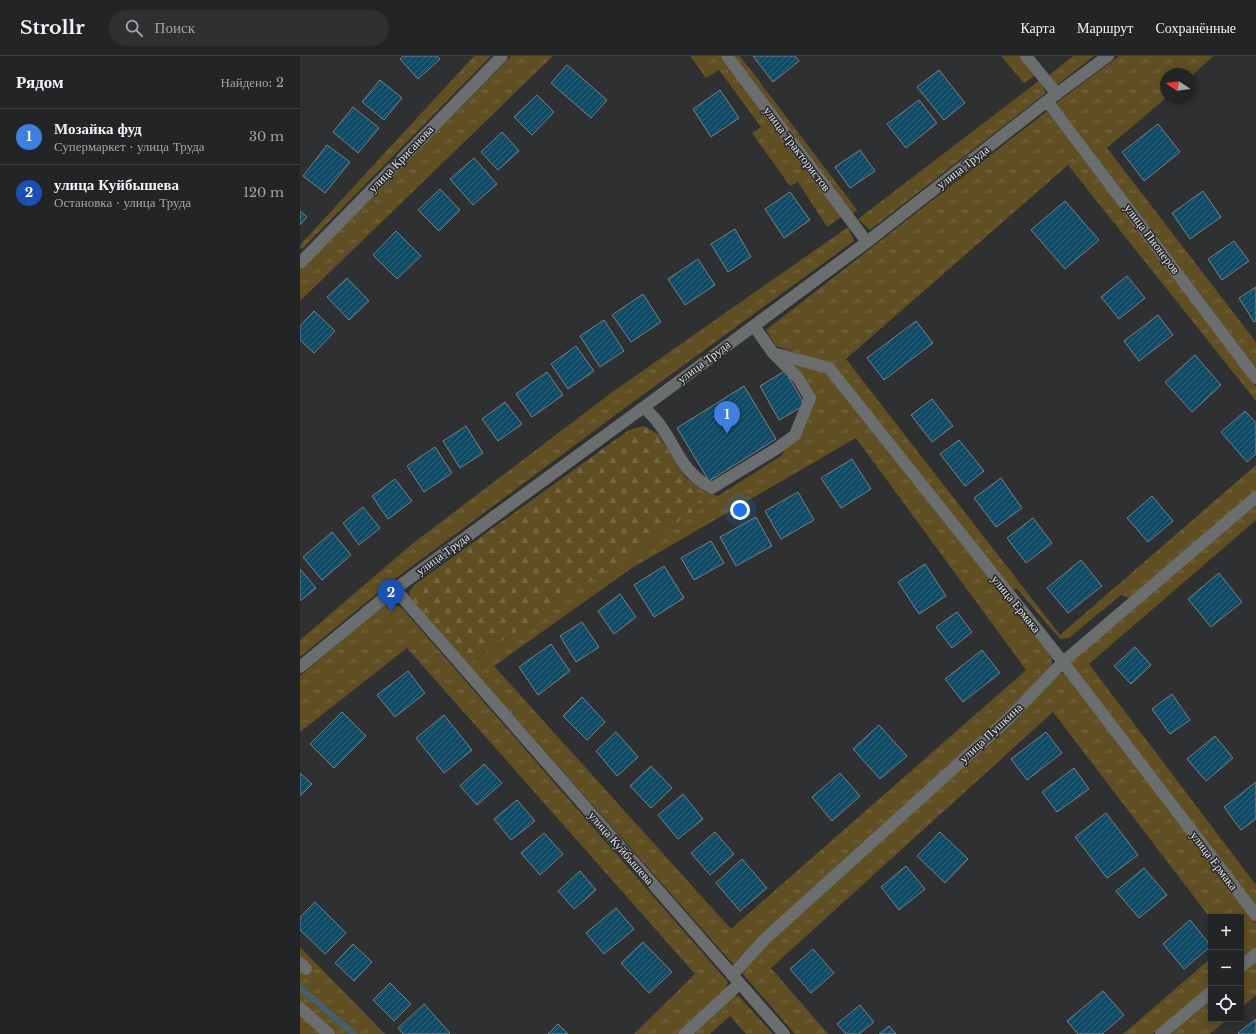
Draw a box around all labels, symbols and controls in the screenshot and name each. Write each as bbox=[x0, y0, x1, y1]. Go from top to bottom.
search box bbox=[109, 10, 389, 46]
text: Strollr bbox=[20, 16, 85, 39]
icon: search bbox=[123, 17, 145, 39]
text: Поиск bbox=[155, 18, 195, 37]
text: Карта bbox=[1020, 19, 1055, 37]
text: Маршрут bbox=[1077, 19, 1133, 37]
text: Сохранённые bbox=[1155, 19, 1236, 37]
north arrow bbox=[1160, 68, 1196, 104]
text: Рядом bbox=[16, 72, 64, 93]
text: Найдено: 2 bbox=[221, 74, 284, 91]
street label: улица Трактористов bbox=[761, 103, 834, 194]
text: Мозайка фуд bbox=[54, 119, 142, 138]
street label: улица Крисанова bbox=[365, 121, 437, 195]
text: 1 bbox=[26, 128, 32, 145]
text: 30 m bbox=[249, 128, 284, 145]
text: Супермаркет · улица Труда bbox=[54, 138, 205, 155]
street label: улица Труда bbox=[933, 141, 992, 192]
text: улица Куйбышева bbox=[54, 175, 179, 194]
text: 2 bbox=[25, 184, 33, 201]
text: 120 m bbox=[243, 184, 284, 201]
text: Остановка · улица Труда bbox=[54, 194, 191, 211]
street label: улица Пионеров bbox=[1121, 201, 1184, 277]
street label: улица Труда bbox=[674, 336, 734, 386]
pin: 1 bbox=[714, 401, 740, 434]
your location bbox=[730, 500, 750, 520]
street label: улица Труда bbox=[413, 529, 473, 578]
street label: улица Ермака bbox=[989, 572, 1045, 636]
pin: 2 bbox=[378, 579, 404, 612]
street label: улица Пушкина bbox=[956, 699, 1026, 766]
street label: улица Куйбышева bbox=[585, 808, 658, 888]
street label: улица Ермака bbox=[1187, 828, 1242, 894]
map controls bbox=[1208, 914, 1244, 1022]
button: + bbox=[1208, 914, 1244, 950]
button: − bbox=[1208, 950, 1244, 986]
button: locate bbox=[1208, 986, 1244, 1022]

